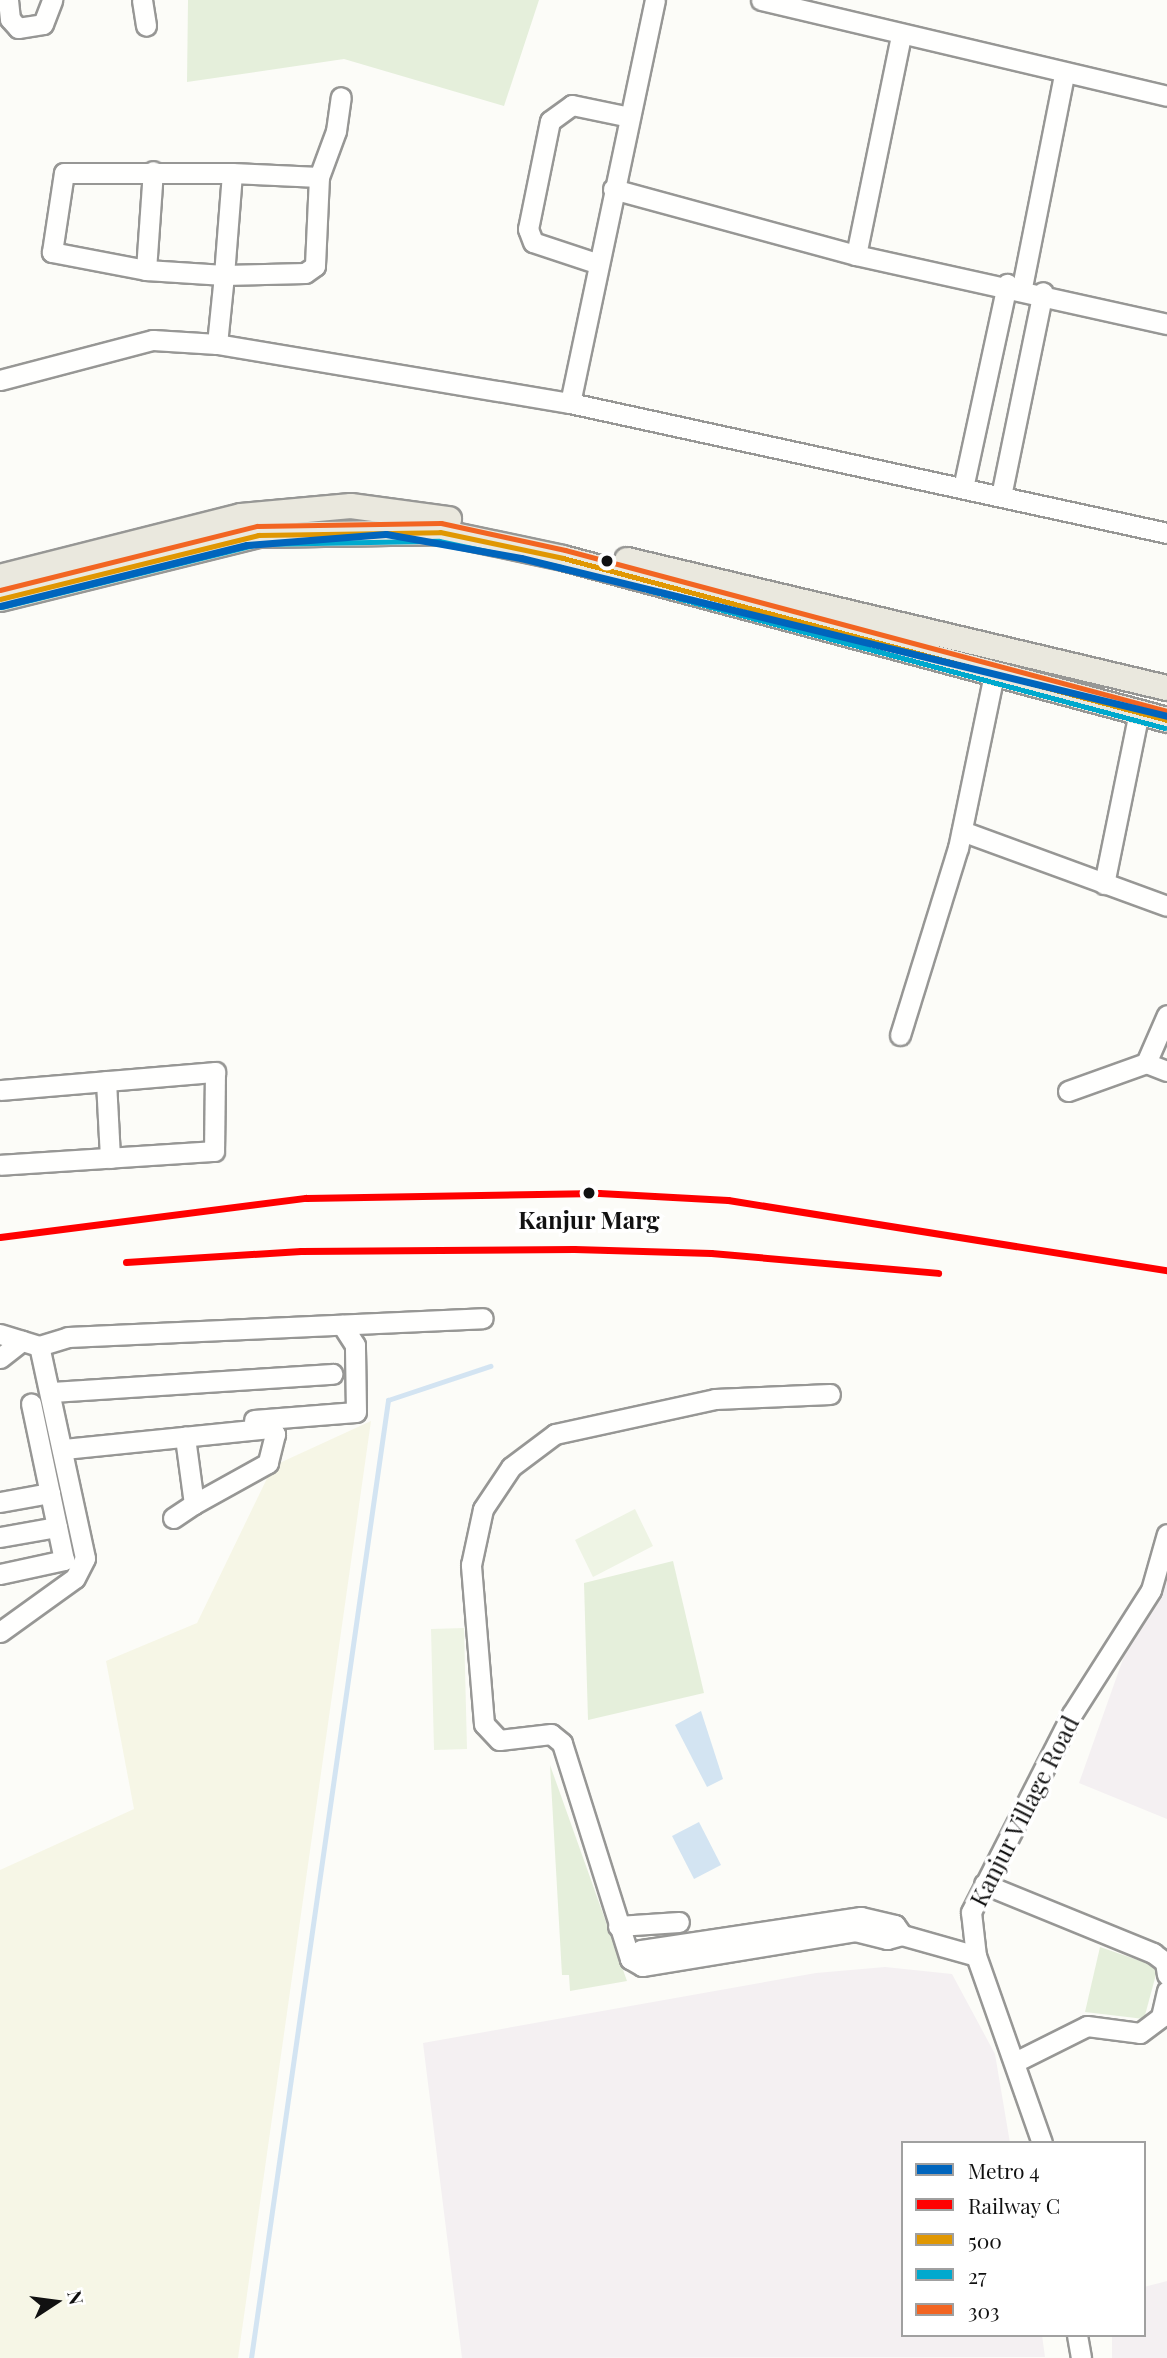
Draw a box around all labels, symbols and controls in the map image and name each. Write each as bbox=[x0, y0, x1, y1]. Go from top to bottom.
unlabelled marker bbox=[600, 554, 614, 568]
marker: Kanjur Marg bbox=[579, 1183, 599, 1203]
place label: Kanjur Marg bbox=[518, 1206, 660, 1234]
street label: Kanjur Village Road bbox=[963, 1710, 1085, 1912]
legend bbox=[901, 2141, 1146, 2337]
text: Metro 4 bbox=[968, 2156, 1040, 2184]
text: Railway C bbox=[968, 2191, 1060, 2219]
text: 500 bbox=[968, 2226, 1002, 2254]
text: 27 bbox=[968, 2261, 987, 2289]
north arrow bbox=[21, 2267, 91, 2337]
text: N bbox=[62, 2288, 91, 2307]
text: 303 bbox=[968, 2296, 1000, 2324]

